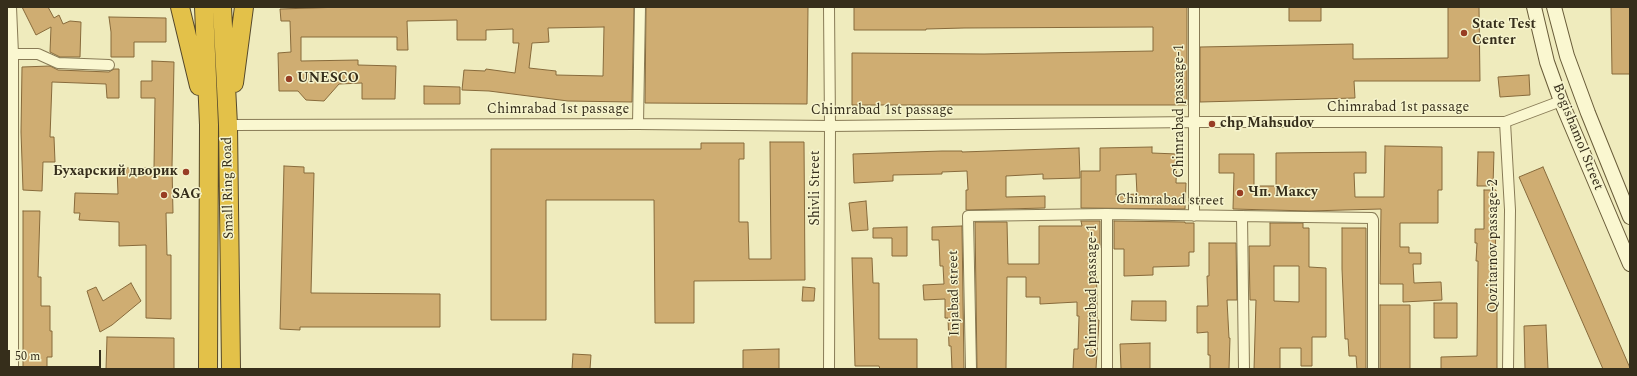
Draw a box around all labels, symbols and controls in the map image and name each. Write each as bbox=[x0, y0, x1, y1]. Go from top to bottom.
place label: State Test Center bbox=[1472, 17, 1536, 50]
marker: State Test Center bbox=[1459, 28, 1469, 38]
street label: Chimrabad passage-1 bbox=[1172, 44, 1188, 178]
place label: UNESCO bbox=[297, 71, 359, 87]
marker: UNESCO bbox=[284, 74, 294, 84]
street label: Bogishamol Street bbox=[1548, 81, 1606, 193]
street label: Chimrabad 1st passage bbox=[1327, 100, 1469, 116]
street label: Chimrabad 1st passage bbox=[487, 102, 629, 118]
street label: Chimrabad 1st passage bbox=[811, 103, 953, 119]
place label: chp Mahsudov bbox=[1220, 116, 1314, 132]
marker: chp Mahsudov bbox=[1207, 119, 1217, 129]
street label: Small Ring Road bbox=[220, 137, 238, 239]
street label: Shivli Street bbox=[808, 150, 824, 226]
place label: Бухарский дворик bbox=[53, 164, 178, 180]
marker: Бухарский дворик bbox=[181, 167, 191, 177]
street label: Qozitarnov passage-2 bbox=[1486, 179, 1502, 313]
place label: Чп. Максу bbox=[1248, 185, 1318, 201]
place label: SAG bbox=[172, 187, 201, 203]
marker: Чп. Максу bbox=[1235, 188, 1245, 198]
marker: SAG bbox=[159, 190, 169, 200]
street label: Chimrаbаd street bbox=[1116, 192, 1224, 210]
street label: Chimrаbаd passage-1 bbox=[1085, 224, 1101, 358]
street label: Injаbаd street bbox=[946, 250, 964, 336]
scale bar bbox=[10, 342, 103, 368]
text: 50 m bbox=[15, 347, 40, 366]

